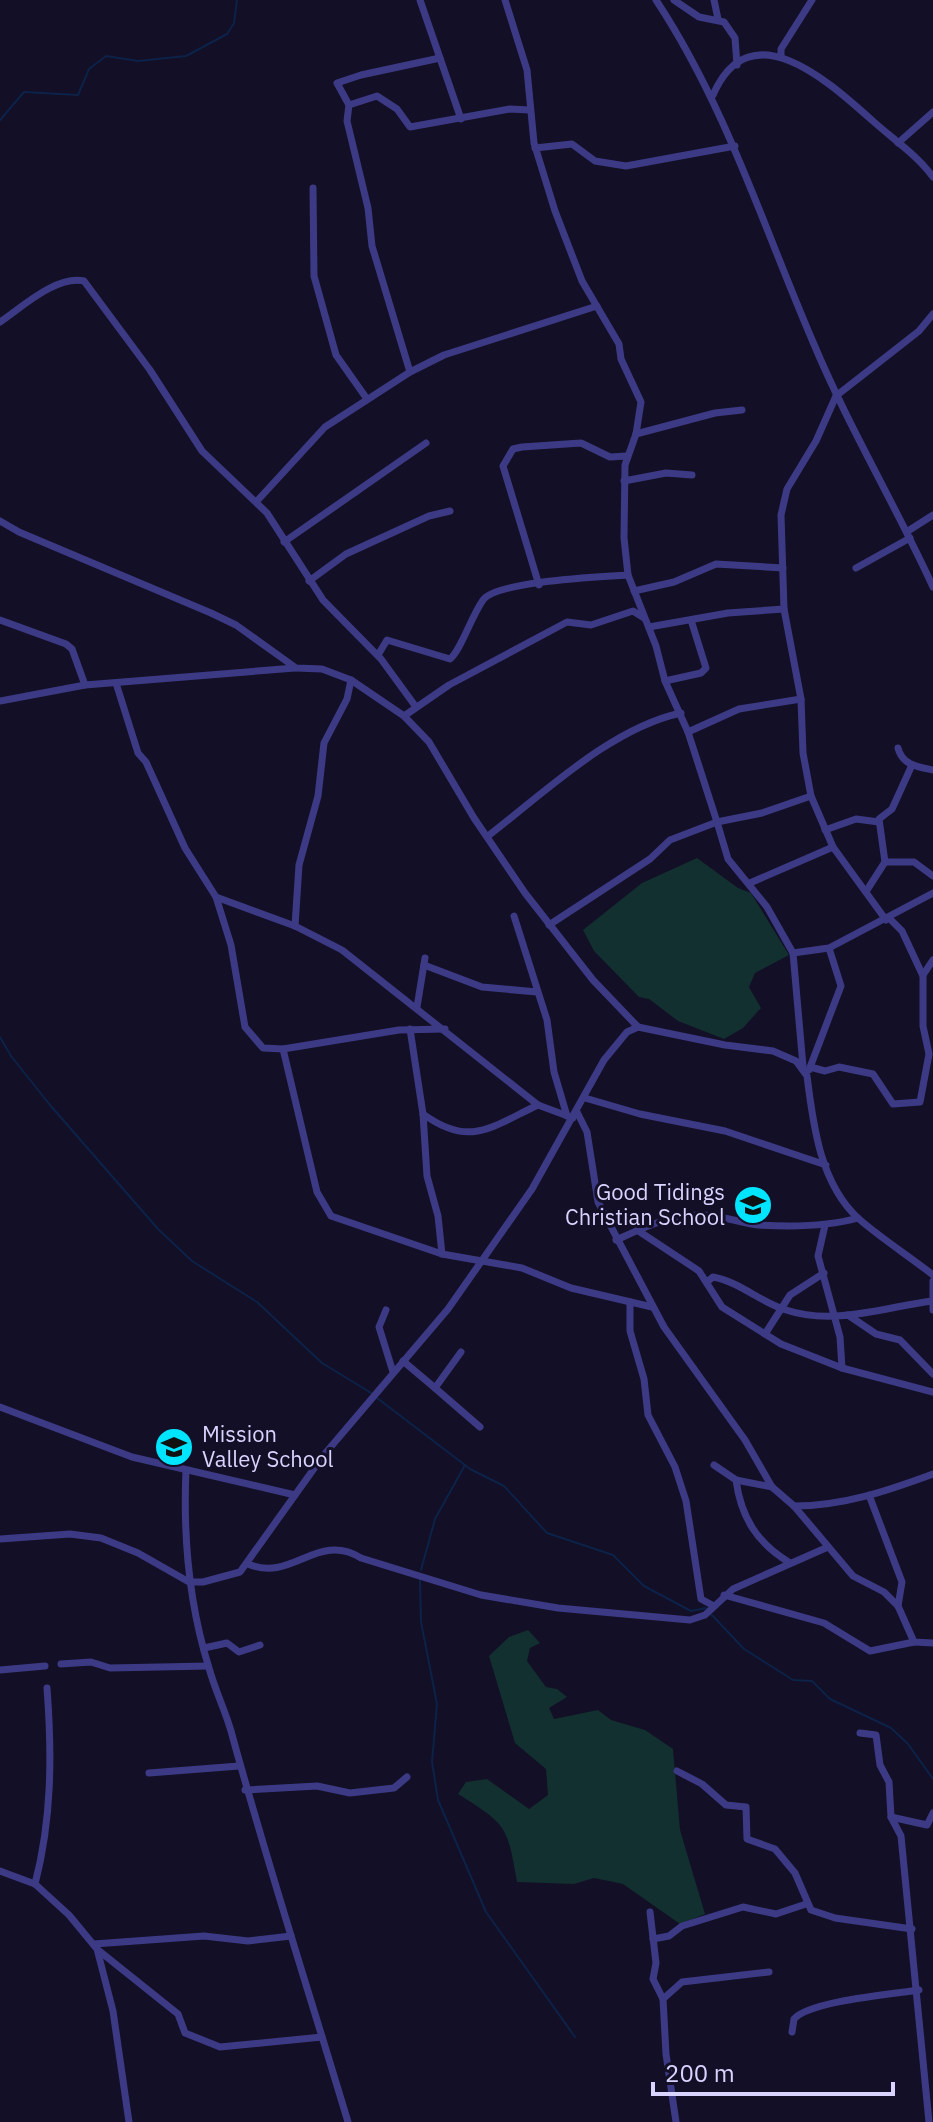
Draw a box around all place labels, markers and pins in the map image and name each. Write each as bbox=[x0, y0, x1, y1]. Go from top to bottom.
place label: Good Tidings Christian School bbox=[565, 1177, 725, 1231]
school or university icon: Good Tidings Christian School bbox=[732, 1184, 774, 1226]
place label: Mission Valley School bbox=[202, 1419, 333, 1473]
school or university icon: Mission Valley School bbox=[153, 1426, 195, 1468]

